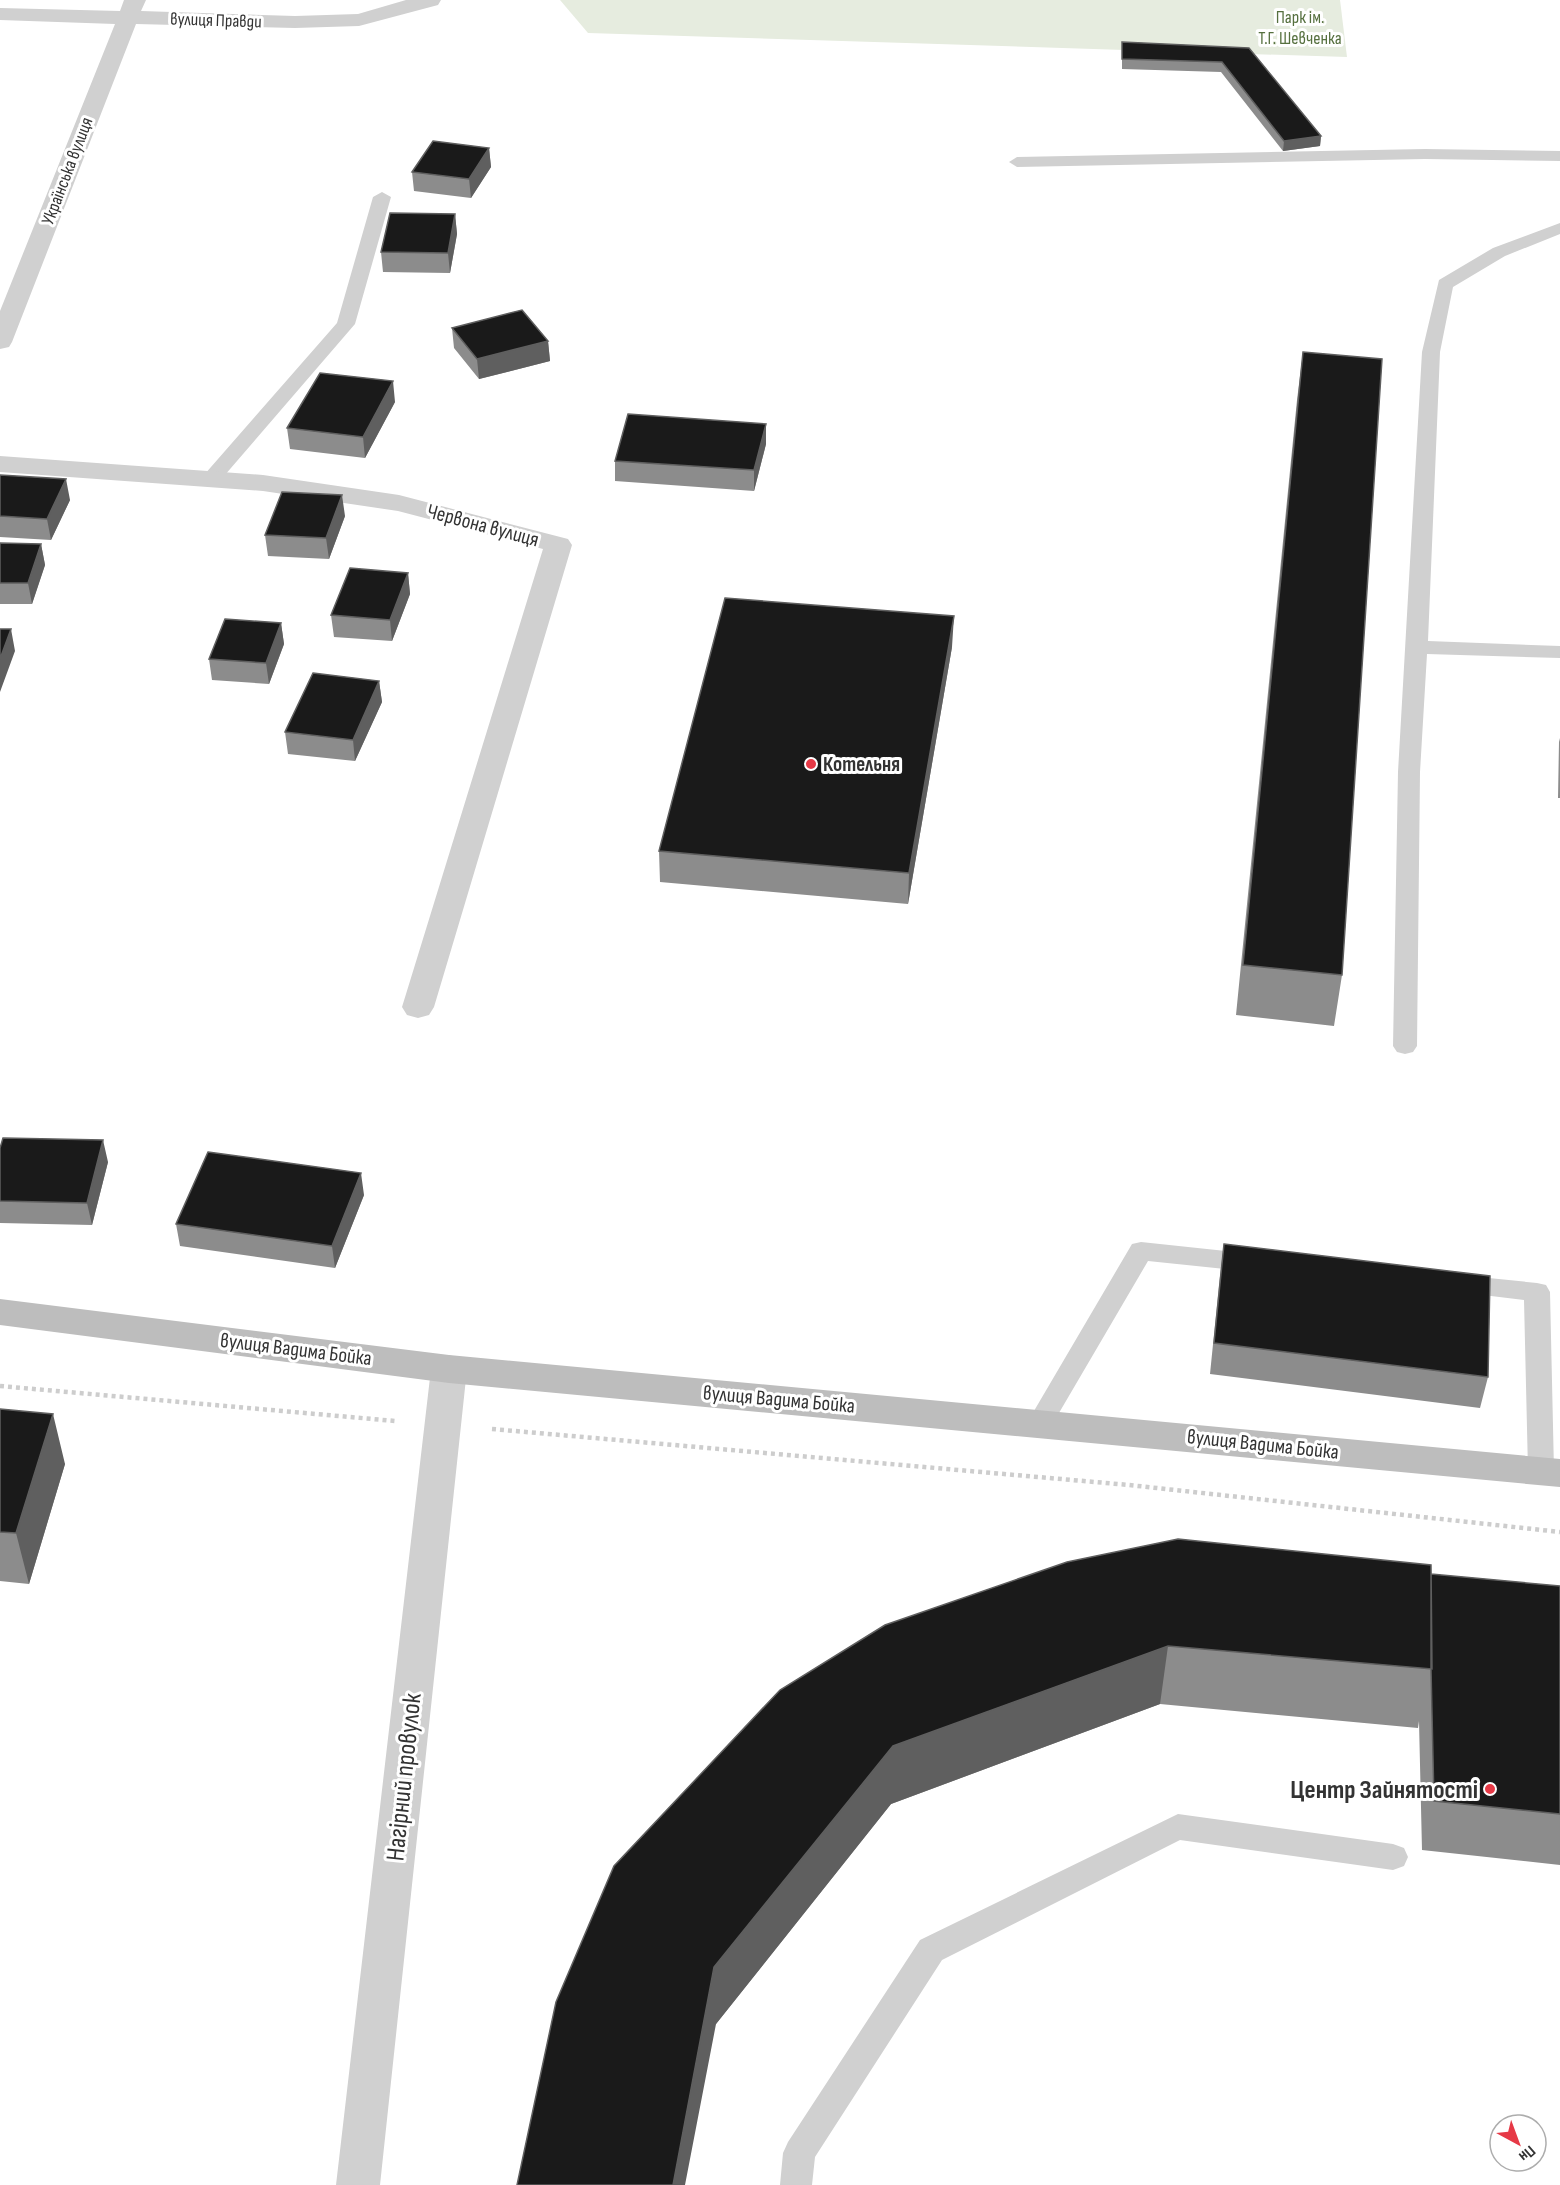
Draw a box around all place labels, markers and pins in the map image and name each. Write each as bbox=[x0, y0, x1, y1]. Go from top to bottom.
place label: Котельня bbox=[823, 752, 900, 777]
marker: Котельня bbox=[804, 757, 818, 771]
place label: Центр Зайнятості bbox=[1290, 1775, 1478, 1806]
marker: Центр Зайнятості bbox=[1483, 1782, 1497, 1796]

